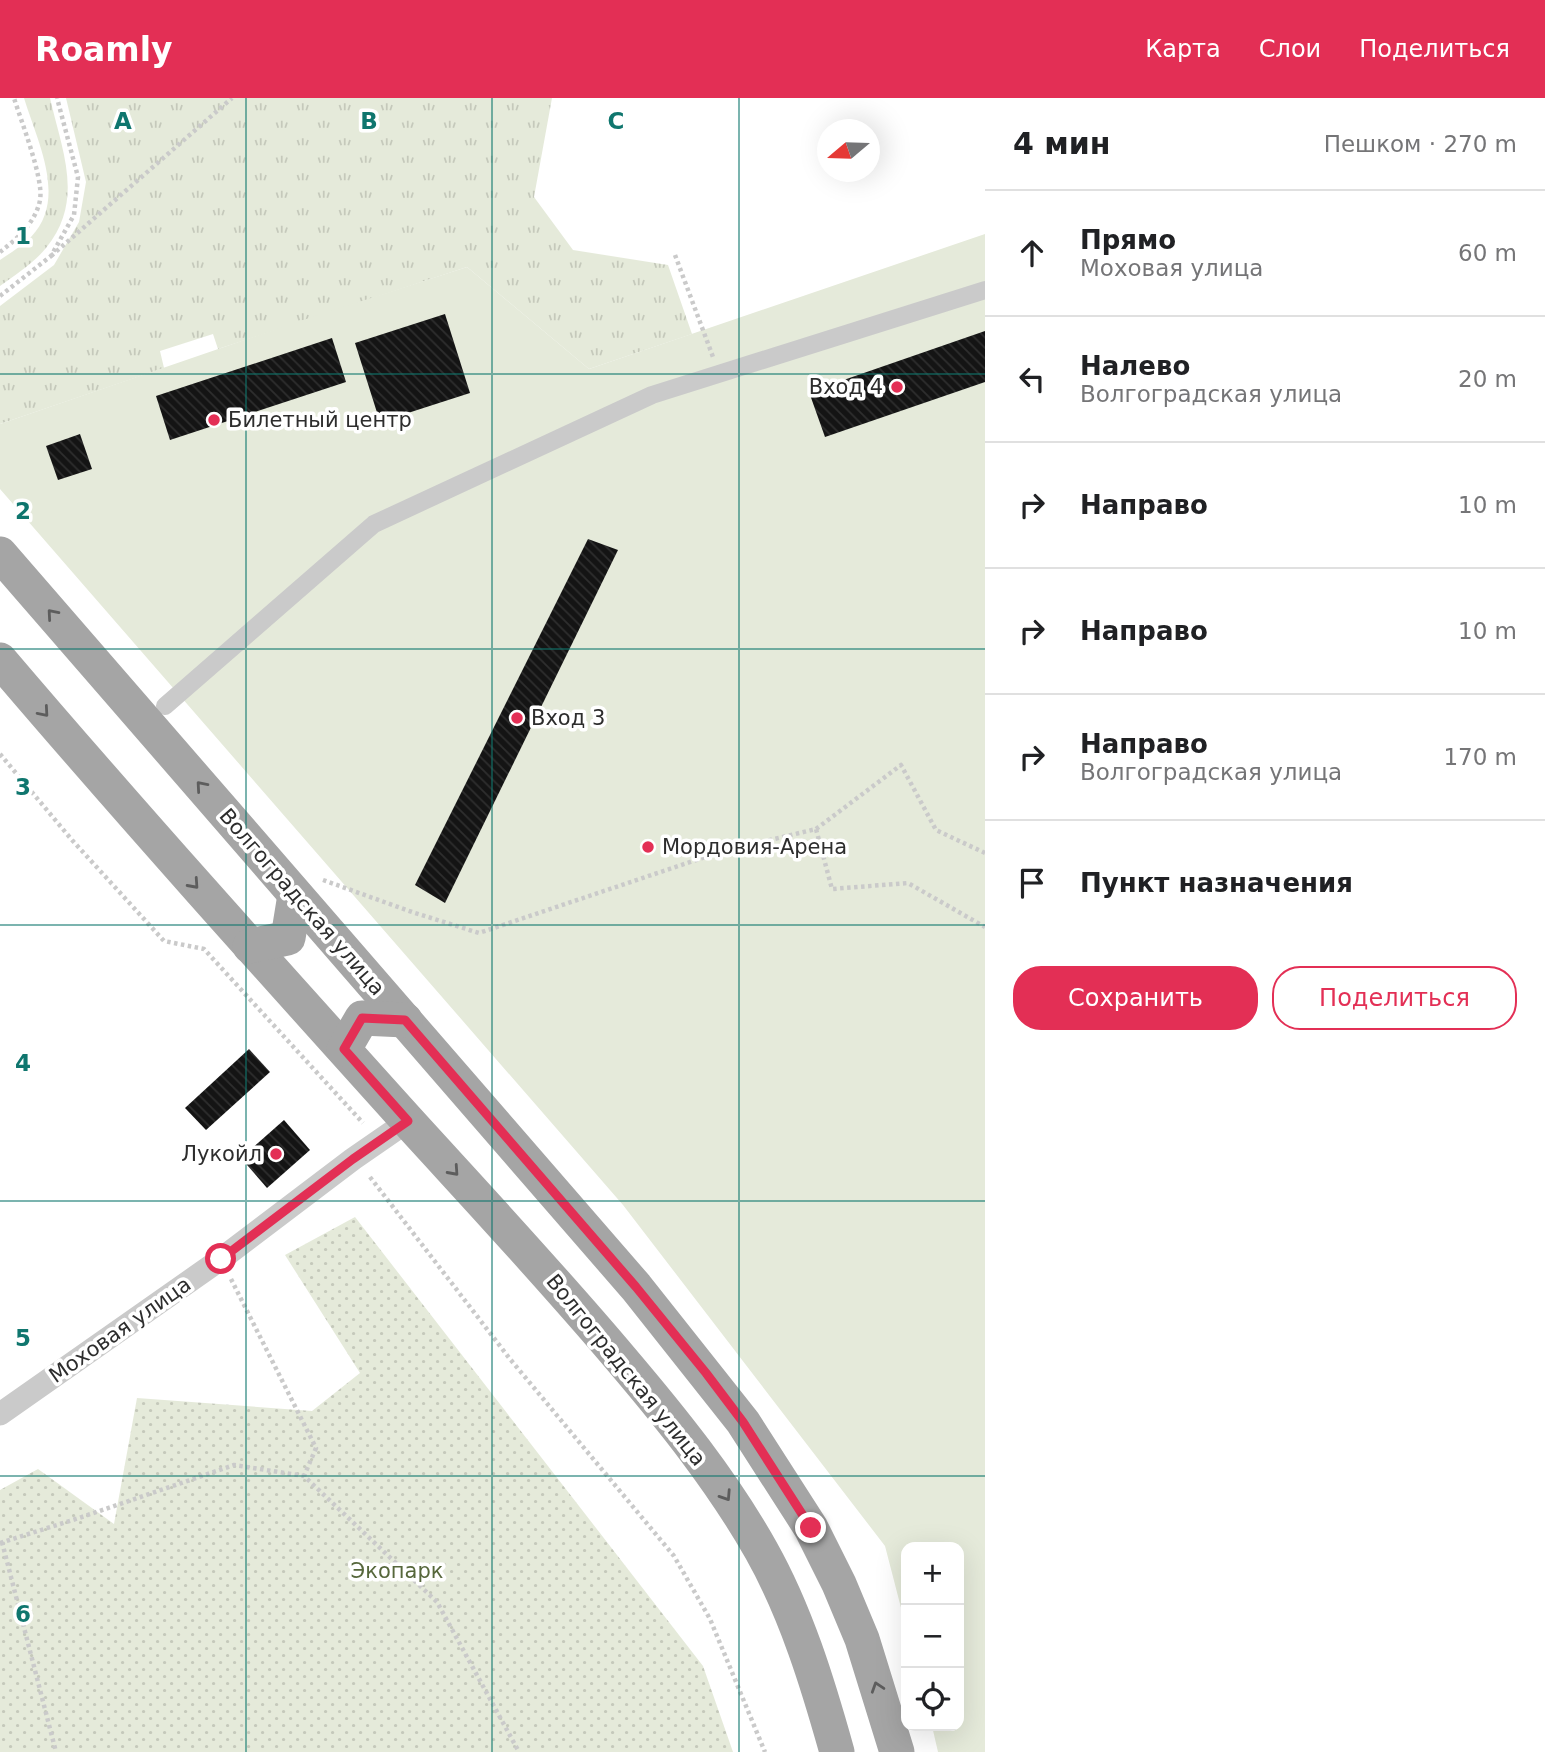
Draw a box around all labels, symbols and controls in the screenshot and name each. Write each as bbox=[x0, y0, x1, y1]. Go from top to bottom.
text: Roamly bbox=[35, 30, 173, 69]
text: Карта bbox=[1145, 35, 1221, 63]
text: Слои bbox=[1259, 35, 1321, 63]
text: Поделиться bbox=[1359, 35, 1510, 63]
text: A bbox=[114, 108, 132, 134]
text: B bbox=[360, 108, 378, 134]
text: C bbox=[608, 108, 624, 134]
north arrow bbox=[817, 119, 880, 182]
text: 4 мин bbox=[1013, 126, 1111, 161]
text: Пешком · 270 m bbox=[1324, 131, 1517, 157]
text: 1 bbox=[15, 223, 31, 249]
text: Прямо bbox=[1080, 225, 1176, 255]
icon: ahead bbox=[1013, 234, 1051, 272]
text: 60 m bbox=[1458, 240, 1517, 266]
text: Моховая улица bbox=[1080, 255, 1263, 281]
text: Налево bbox=[1080, 351, 1190, 381]
icon: left bbox=[1013, 360, 1051, 398]
text: 20 m bbox=[1458, 366, 1517, 392]
place label: Вход 4 bbox=[809, 375, 883, 399]
marker: Вход 4 bbox=[889, 379, 905, 395]
text: Волгоградская улица bbox=[1080, 381, 1342, 407]
place label: Билетный центр bbox=[228, 408, 412, 432]
marker: Билетный центр bbox=[206, 412, 222, 428]
icon: right bbox=[1013, 486, 1051, 524]
text: Направо bbox=[1080, 490, 1208, 520]
text: 10 m bbox=[1458, 492, 1517, 518]
text: 2 bbox=[15, 498, 31, 524]
one-way arrow bbox=[48, 609, 60, 622]
icon: right bbox=[1013, 612, 1051, 650]
text: Направо bbox=[1080, 616, 1208, 646]
text: 10 m bbox=[1458, 618, 1517, 644]
one-way arrow bbox=[36, 704, 48, 717]
place label: Вход 3 bbox=[531, 706, 605, 730]
marker: Вход 3 bbox=[509, 710, 525, 726]
text: Направо bbox=[1080, 729, 1208, 759]
icon: right bbox=[1013, 738, 1051, 776]
text: 170 m bbox=[1443, 744, 1517, 770]
text: Волгоградская улица bbox=[1080, 759, 1342, 785]
text: 3 bbox=[15, 774, 31, 800]
one-way arrow bbox=[197, 781, 209, 794]
street label: Волгоградская улица bbox=[214, 804, 390, 1000]
place label: Мордовия-Арена bbox=[662, 835, 847, 859]
marker: Мордовия-Арена bbox=[640, 839, 656, 855]
icon: arrive bbox=[1013, 864, 1051, 902]
text: Пункт назначения bbox=[1080, 868, 1353, 898]
one-way arrow bbox=[186, 875, 198, 888]
button: Сохранить bbox=[1013, 966, 1258, 1030]
button: Поделиться bbox=[1272, 966, 1517, 1030]
text: 4 bbox=[15, 1050, 31, 1076]
place label: Лукойл bbox=[181, 1142, 262, 1166]
marker: Лукойл bbox=[268, 1146, 284, 1162]
one-way arrow bbox=[446, 1163, 458, 1176]
route start bbox=[205, 1243, 236, 1274]
street label: Волгоградская улица bbox=[541, 1269, 711, 1471]
street label: Моховая улица bbox=[45, 1272, 195, 1388]
text: 5 bbox=[15, 1325, 31, 1351]
one-way arrow bbox=[717, 1488, 730, 1501]
route end bbox=[795, 1512, 826, 1543]
map controls bbox=[901, 1542, 964, 1731]
button: + bbox=[901, 1542, 964, 1605]
park label: Экопарк bbox=[351, 1559, 443, 1583]
text: 6 bbox=[15, 1601, 31, 1627]
button: − bbox=[901, 1605, 964, 1668]
button: locate bbox=[901, 1668, 964, 1731]
one-way arrow bbox=[871, 1681, 885, 1693]

